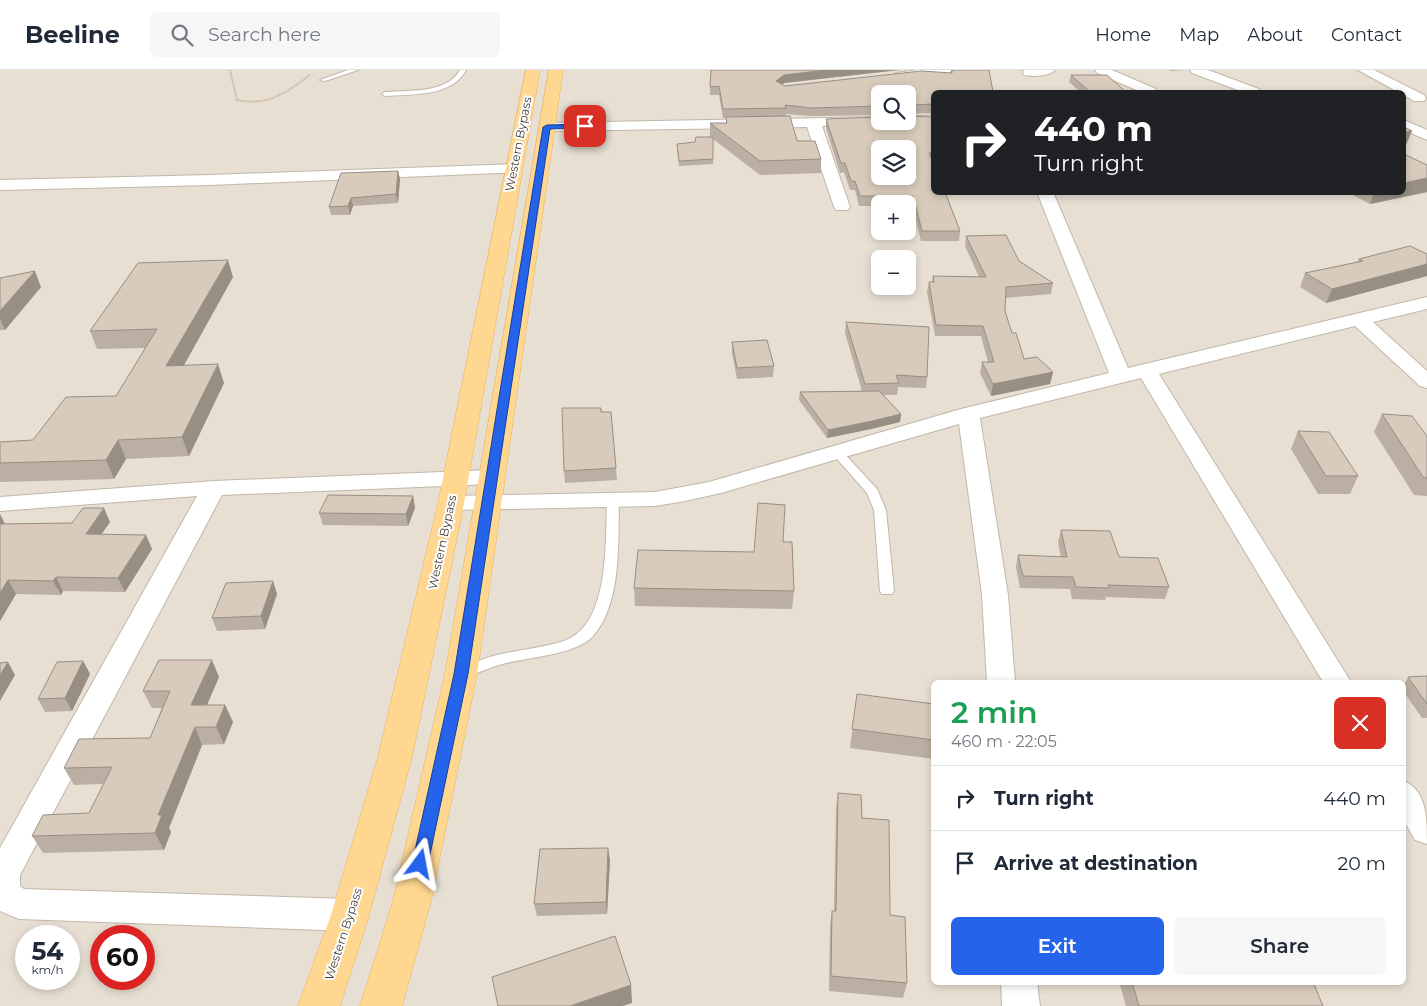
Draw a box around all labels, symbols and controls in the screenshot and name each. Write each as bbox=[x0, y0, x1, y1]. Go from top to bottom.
search box bbox=[150, 12, 500, 57]
text: Beeline bbox=[25, 20, 120, 49]
icon: search bbox=[168, 21, 196, 49]
text: Search here bbox=[208, 23, 321, 46]
text: Home bbox=[1095, 24, 1151, 46]
text: Map bbox=[1179, 24, 1219, 46]
text: About bbox=[1247, 24, 1303, 46]
text: Contact bbox=[1331, 24, 1402, 46]
map controls bbox=[871, 85, 916, 295]
button: search bbox=[871, 85, 916, 130]
street label: Western Bypass bbox=[501, 95, 535, 193]
pin bbox=[564, 105, 606, 147]
text: 440 m bbox=[1034, 107, 1153, 150]
icon: right bbox=[951, 110, 1016, 175]
icon: arrive bbox=[571, 112, 599, 140]
button: layers bbox=[871, 140, 916, 185]
text: Turn right bbox=[1034, 150, 1144, 177]
button: + bbox=[871, 195, 916, 240]
button: − bbox=[871, 250, 916, 295]
street label: Western Bypass bbox=[425, 493, 459, 591]
text: 2 min bbox=[951, 694, 1038, 731]
button: close bbox=[1334, 697, 1386, 749]
text: 460 m · 22:05 bbox=[951, 732, 1057, 751]
icon: right bbox=[951, 784, 979, 812]
text: Turn right bbox=[994, 787, 1094, 810]
text: 440 m bbox=[1323, 787, 1386, 810]
position arrow bbox=[393, 837, 445, 889]
icon: arrive bbox=[951, 849, 979, 877]
text: Arrive at destination bbox=[994, 852, 1198, 875]
text: 20 m bbox=[1338, 852, 1386, 875]
street label: Western Bypass bbox=[321, 886, 365, 982]
button: Exit bbox=[951, 917, 1164, 975]
button: Share bbox=[1174, 917, 1386, 975]
speed limit sign: 60 bbox=[90, 925, 155, 990]
text: 54 bbox=[31, 936, 64, 966]
text: km/h bbox=[31, 962, 64, 977]

